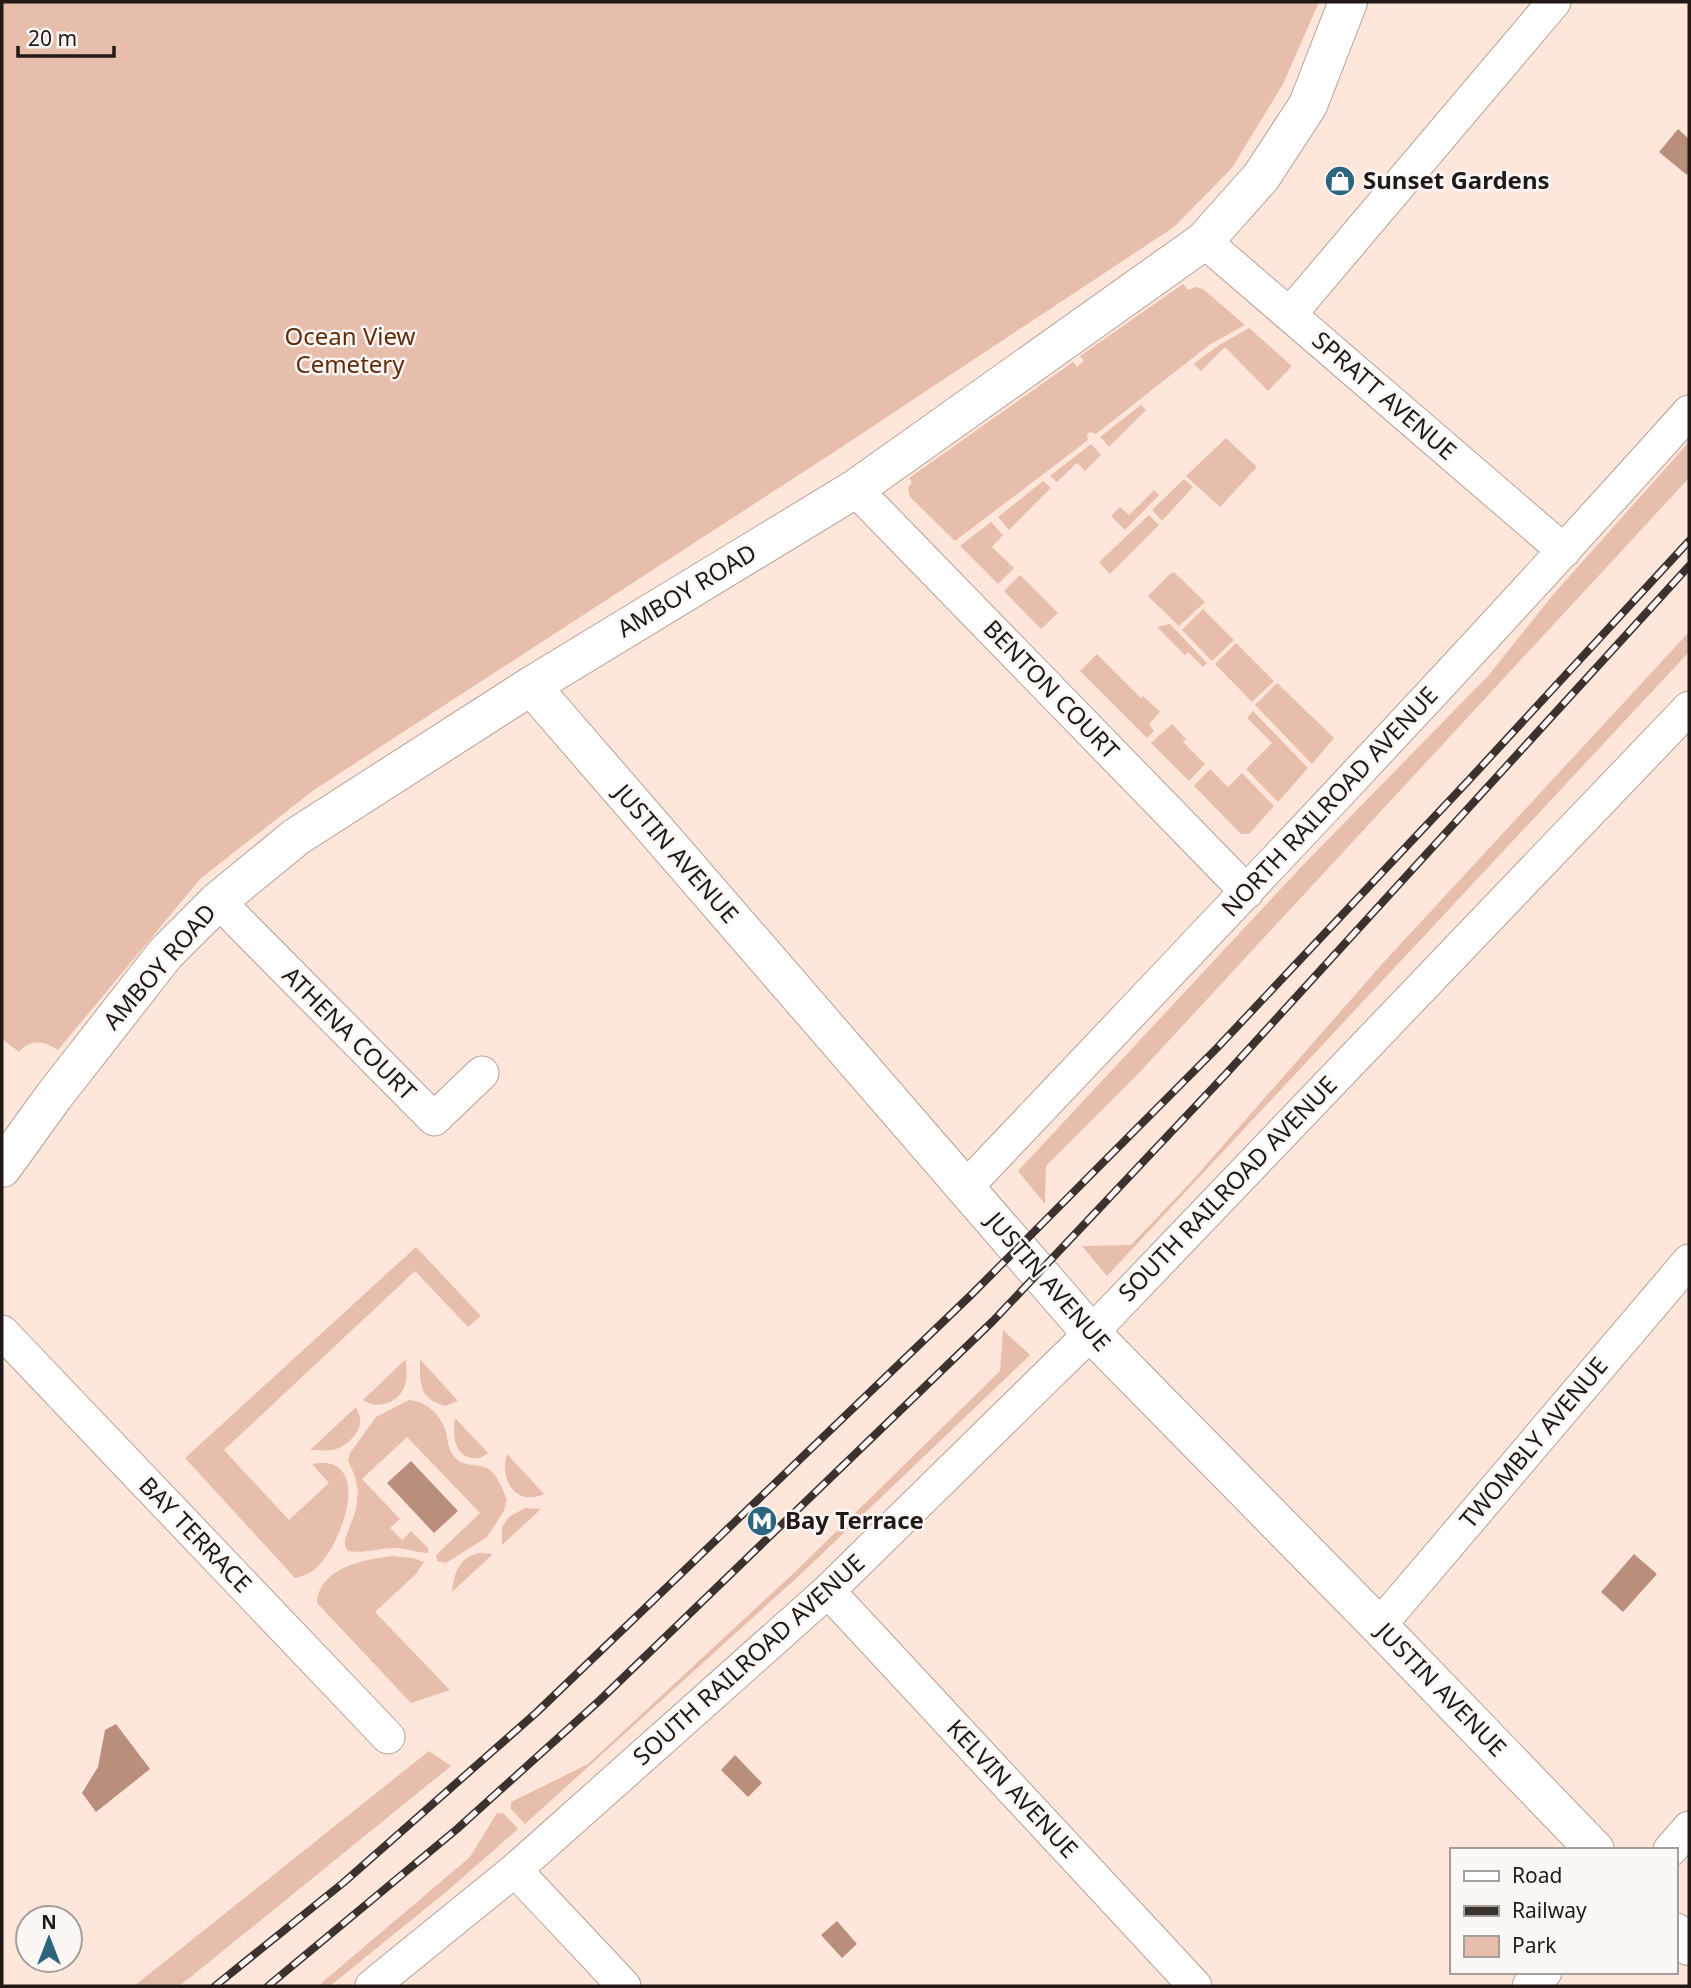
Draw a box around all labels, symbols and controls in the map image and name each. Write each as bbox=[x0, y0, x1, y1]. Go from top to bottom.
scale bar bbox=[18, 14, 114, 58]
text: 20 m bbox=[28, 24, 77, 52]
place label: Sunset Gardens bbox=[1363, 163, 1550, 196]
shop icon: Sunset Gardens bbox=[1323, 164, 1357, 198]
park label: Ocean View Cemetery bbox=[285, 319, 416, 380]
street label: SPRATT AVENUE bbox=[1306, 323, 1464, 467]
street label: AMBOY ROAD bbox=[610, 535, 762, 644]
street label: BENTON COURT bbox=[977, 612, 1128, 767]
street label: NORTH RAILROAD AVENUE bbox=[1213, 679, 1445, 923]
street label: JUSTIN AVENUE bbox=[606, 775, 747, 930]
street label: AMBOY ROAD bbox=[95, 896, 223, 1036]
street label: ATHENA COURT bbox=[276, 959, 425, 1108]
street label: SOUTH RAILROAD AVENUE bbox=[1110, 1068, 1343, 1308]
street label: JUSTIN AVENUE bbox=[978, 1203, 1119, 1358]
street label: TWOMBLY AVENUE bbox=[1451, 1349, 1614, 1535]
street label: BAY TERRACE bbox=[132, 1469, 260, 1599]
place label: Bay Terrace bbox=[785, 1503, 924, 1536]
metro station icon: Bay Terrace bbox=[745, 1504, 779, 1538]
street label: SOUTH RAILROAD AVENUE bbox=[625, 1546, 871, 1772]
street label: JUSTIN AVENUE bbox=[1368, 1613, 1515, 1763]
street label: KELVIN AVENUE bbox=[940, 1711, 1086, 1865]
legend bbox=[1450, 1848, 1677, 1974]
text: Road bbox=[1512, 1861, 1562, 1889]
text: Railway bbox=[1512, 1896, 1587, 1924]
north arrow bbox=[14, 1904, 84, 1974]
text: N bbox=[41, 1909, 57, 1935]
text: Park bbox=[1512, 1931, 1557, 1959]

